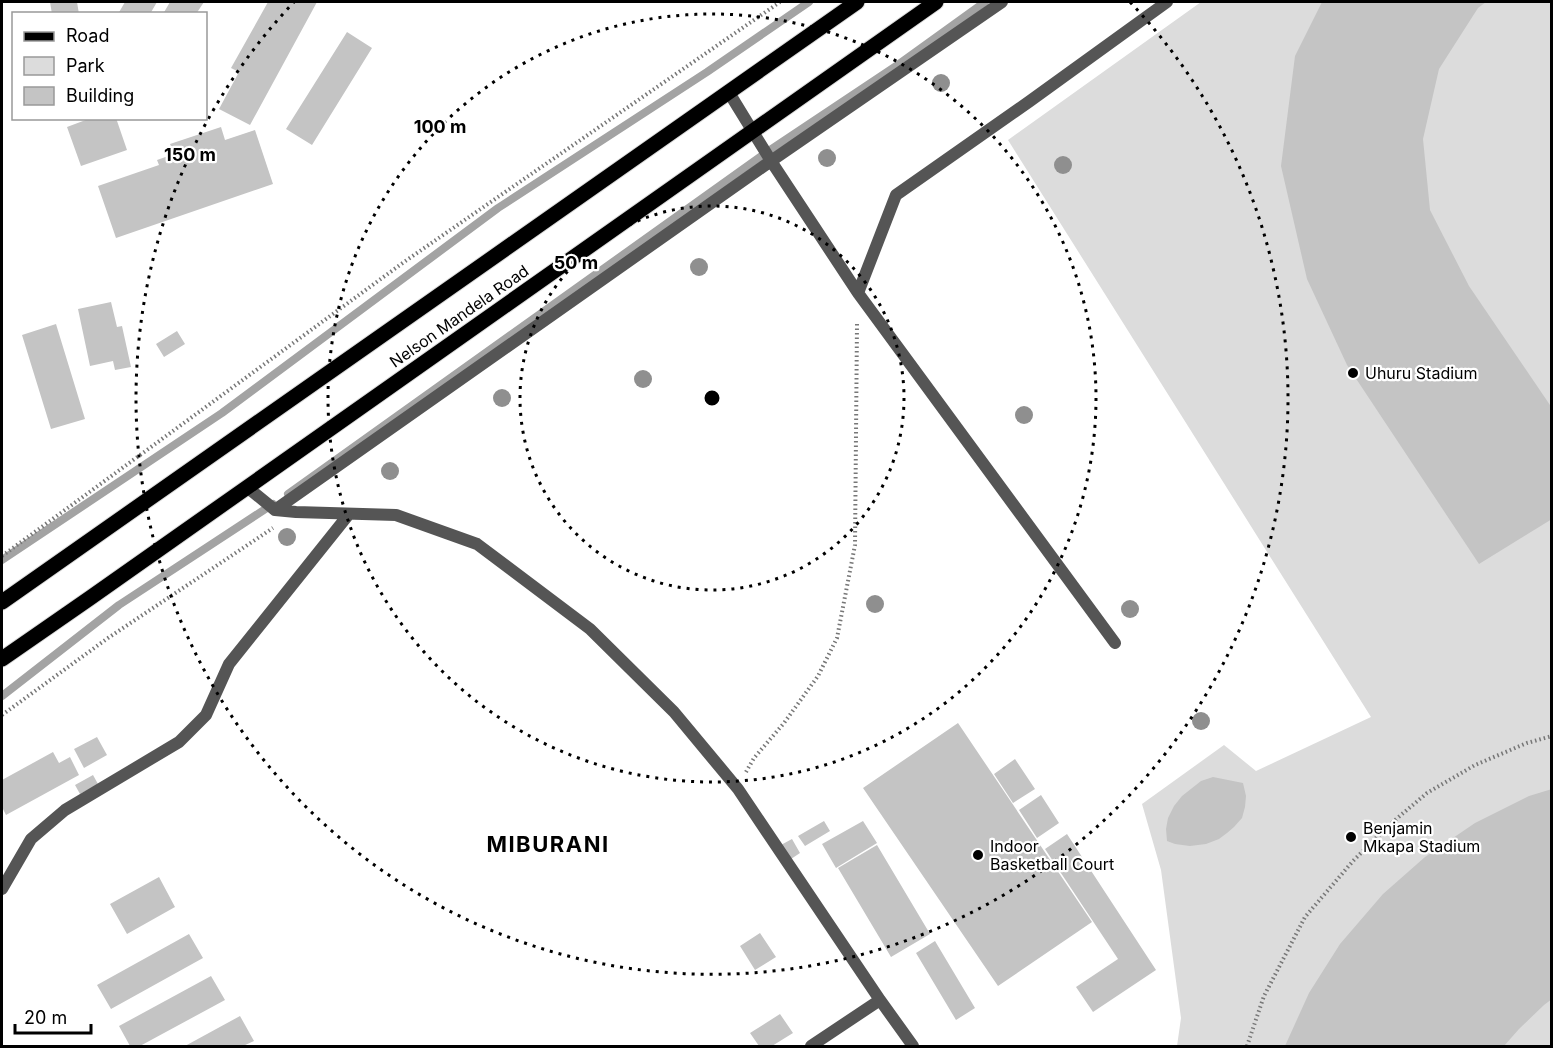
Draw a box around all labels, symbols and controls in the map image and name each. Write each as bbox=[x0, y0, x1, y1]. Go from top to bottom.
legend bbox=[12, 12, 207, 120]
text: Road bbox=[66, 25, 109, 46]
text: Park bbox=[66, 55, 105, 76]
text: Building bbox=[66, 85, 134, 106]
text: 100 m bbox=[414, 116, 466, 137]
text: 150 m bbox=[164, 144, 216, 165]
text: 50 m bbox=[554, 252, 598, 273]
street label: Nelson Mandela Road bbox=[386, 260, 532, 372]
place label: Uhuru Stadium bbox=[1365, 363, 1478, 383]
marker: Uhuru Stadium bbox=[1346, 366, 1360, 380]
centre of rings bbox=[702, 388, 722, 408]
place label: Benjamin Mkapa Stadium bbox=[1363, 818, 1480, 856]
marker: Benjamin Mkapa Stadium bbox=[1344, 830, 1358, 844]
district label: MIBURANI bbox=[486, 831, 610, 857]
place label: Indoor Basketball Court bbox=[990, 836, 1114, 874]
marker: Indoor Basketball Court bbox=[971, 848, 985, 862]
scale bar bbox=[15, 997, 92, 1035]
text: 20 m bbox=[24, 1007, 67, 1028]

